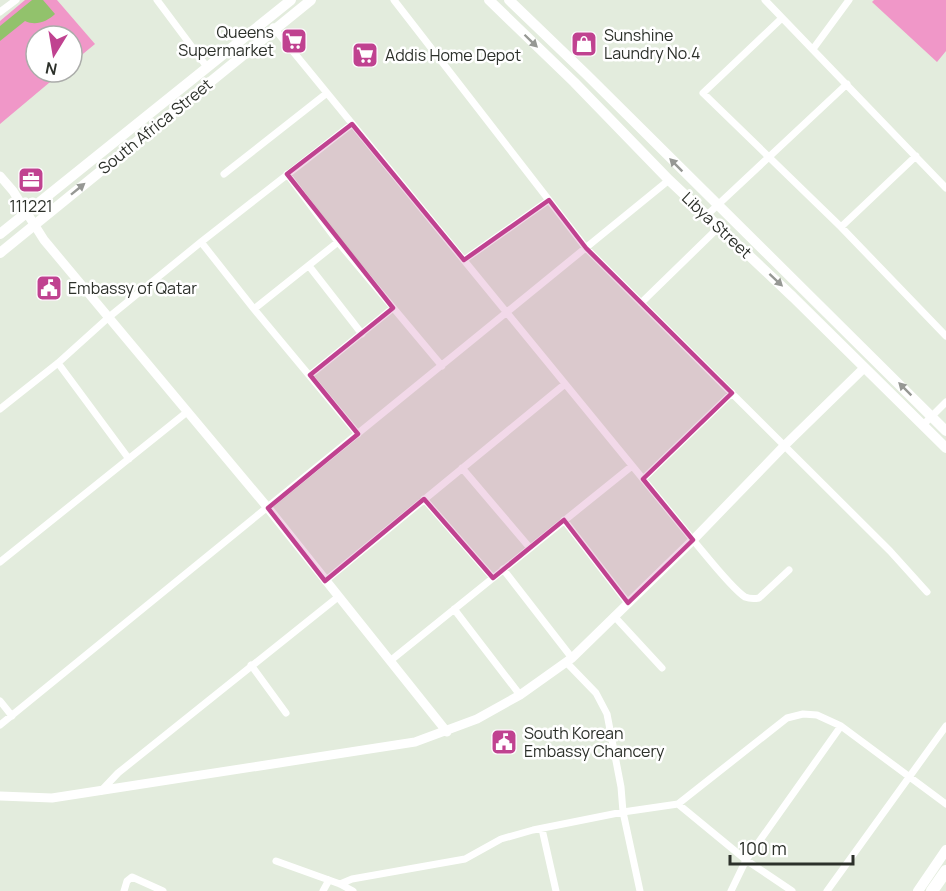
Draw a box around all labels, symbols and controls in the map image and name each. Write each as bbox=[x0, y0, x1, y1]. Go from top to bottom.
place label: Queens Supermarket bbox=[178, 21, 274, 61]
north arrow bbox=[24, 24, 84, 84]
place label: Sunshine Laundry No.4 bbox=[604, 24, 700, 64]
supermarket icon: Queens Supermarket bbox=[279, 26, 309, 56]
shop icon: Sunshine Laundry No.4 bbox=[569, 29, 599, 59]
one-way arrow bbox=[524, 33, 538, 47]
supermarket icon: Addis Home Depot bbox=[350, 40, 380, 70]
place label: Addis Home Depot bbox=[385, 44, 521, 66]
text: N bbox=[43, 57, 59, 81]
street label: South Africa Street bbox=[93, 73, 217, 179]
one-way arrow bbox=[669, 158, 683, 172]
office icon: 111221 bbox=[16, 165, 46, 195]
one-way arrow bbox=[70, 183, 86, 196]
street label: Libya Street bbox=[677, 187, 757, 263]
place label: 111221 bbox=[9, 195, 53, 217]
public building icon: Embassy of Qatar bbox=[34, 273, 64, 303]
one-way arrow bbox=[768, 273, 783, 287]
place label: Embassy of Qatar bbox=[68, 277, 197, 299]
one-way arrow bbox=[899, 383, 913, 397]
place label: South Korean Embassy Chancery bbox=[524, 722, 665, 762]
public building icon: South Korean Embassy Chancery bbox=[489, 727, 519, 757]
scale bar bbox=[730, 828, 853, 866]
text: 100 m bbox=[739, 836, 787, 860]

